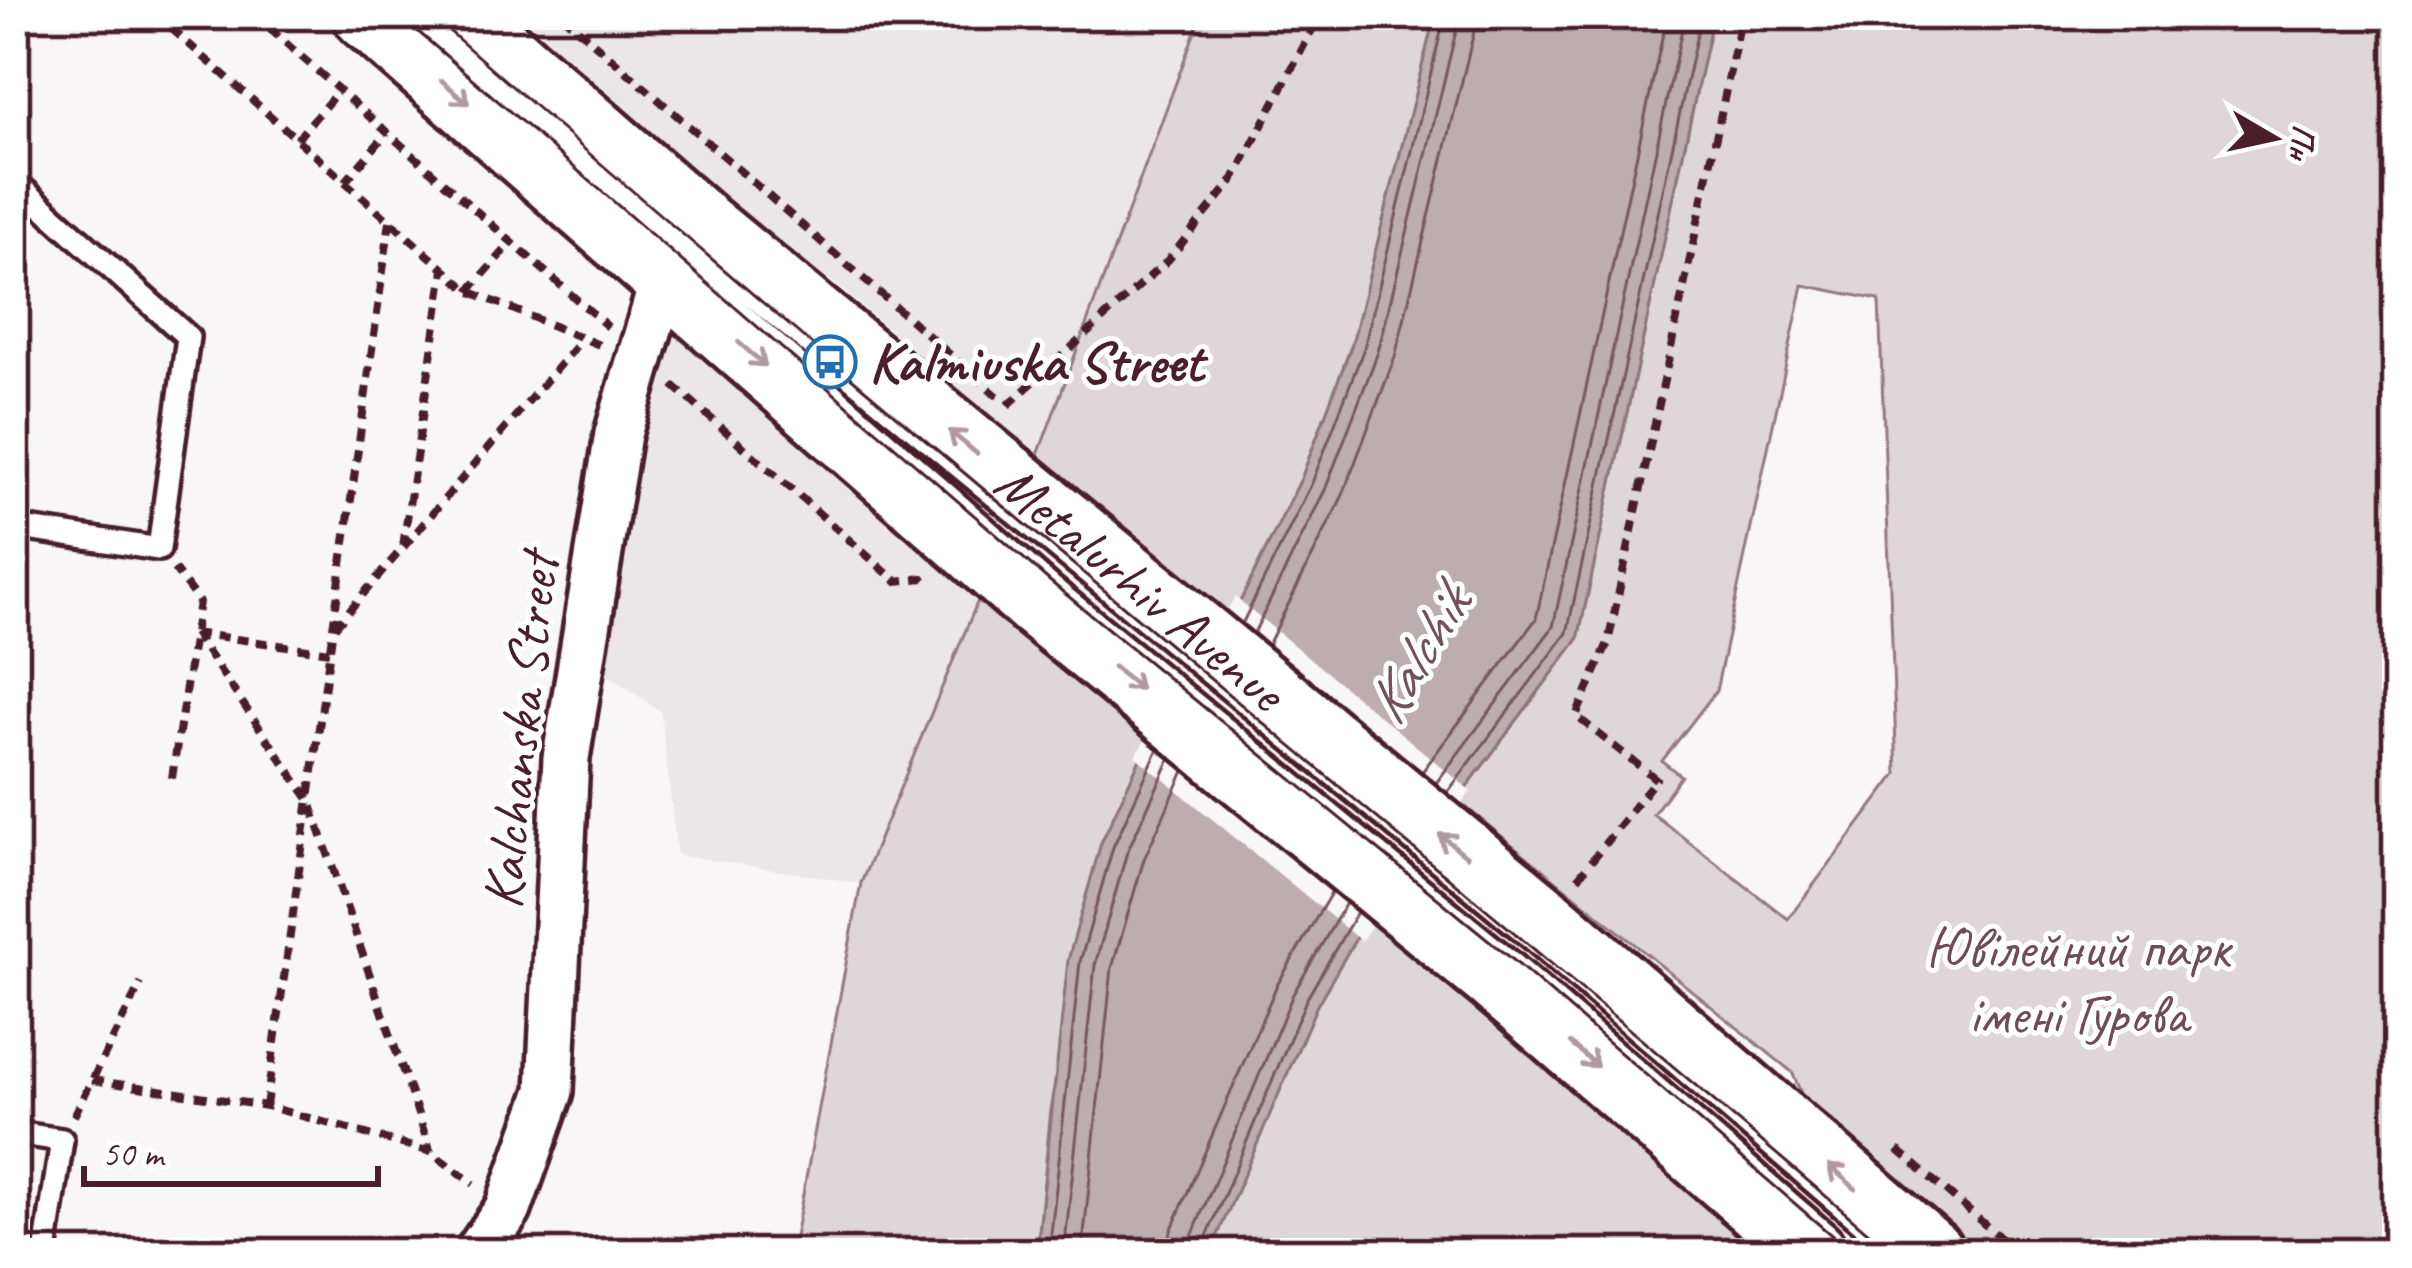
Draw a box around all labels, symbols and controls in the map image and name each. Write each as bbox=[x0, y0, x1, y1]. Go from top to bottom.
one-way arrow bbox=[439, 78, 470, 105]
north arrow bbox=[2214, 78, 2334, 198]
text: Пн bbox=[2279, 122, 2326, 165]
place label: Kalmiuska Street bbox=[869, 326, 1209, 398]
bus stop icon: Kalmiuska Street bbox=[802, 334, 858, 390]
one-way arrow bbox=[737, 340, 767, 367]
one-way arrow bbox=[947, 430, 979, 456]
street label: Metalurhiv Avenue bbox=[981, 446, 1303, 729]
street label: Kalchanska Street bbox=[466, 543, 575, 912]
water label: Kalchik bbox=[1347, 565, 1492, 737]
one-way arrow bbox=[1111, 663, 1142, 691]
one-way arrow bbox=[1438, 833, 1470, 859]
park label: Ювілейний парк імені Гурова bbox=[1926, 912, 2233, 1050]
one-way arrow bbox=[1568, 1041, 1599, 1069]
scale bar bbox=[84, 1112, 378, 1186]
text: 50 m bbox=[102, 1131, 166, 1177]
one-way arrow bbox=[1827, 1163, 1857, 1191]

